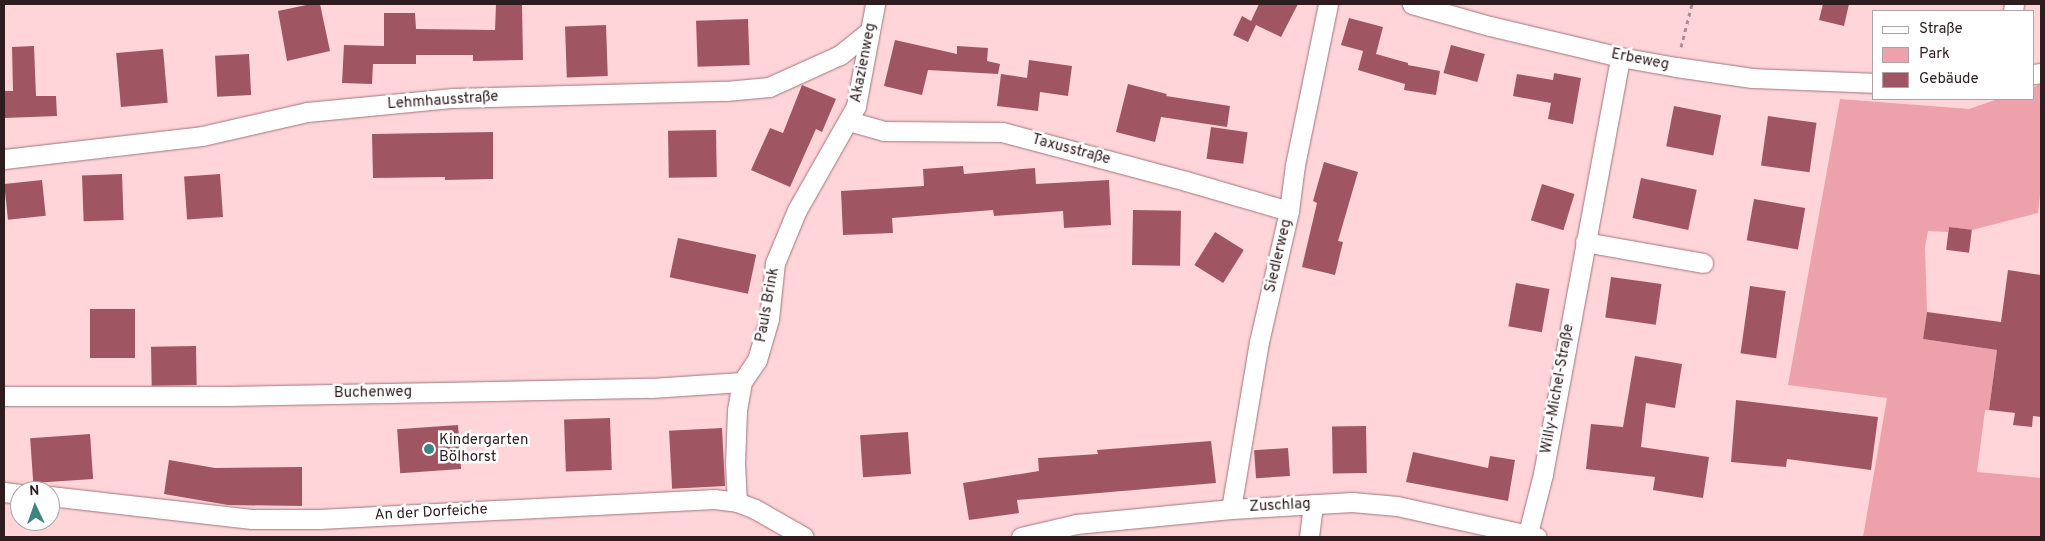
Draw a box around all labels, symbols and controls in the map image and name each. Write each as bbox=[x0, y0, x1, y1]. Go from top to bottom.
legend bbox=[1872, 10, 2035, 100]
text: Straße bbox=[1919, 20, 1963, 39]
street label: Akazienweg bbox=[847, 22, 881, 104]
text: Park bbox=[1919, 45, 1950, 64]
street label: Erbeweg bbox=[1610, 46, 1670, 74]
text: Gebäude bbox=[1919, 70, 1979, 89]
street label: Lehmhausstraße bbox=[387, 88, 499, 114]
street label: Taxusstraße bbox=[1030, 131, 1112, 169]
street label: Siedlerweg bbox=[1262, 217, 1296, 295]
street label: Pauls Brink bbox=[753, 266, 783, 344]
street label: Willy-Michel-Straße bbox=[1538, 323, 1578, 455]
street label: Buchenweg bbox=[334, 383, 412, 403]
place label: Kindergarten Bölhorst bbox=[439, 431, 528, 466]
marker: Kindergarten Bölhorst bbox=[423, 443, 435, 455]
north arrow bbox=[10, 481, 60, 531]
text: N bbox=[29, 483, 40, 500]
street label: Zuschlag bbox=[1249, 495, 1311, 517]
street label: An der Dorfeiche bbox=[374, 501, 488, 525]

